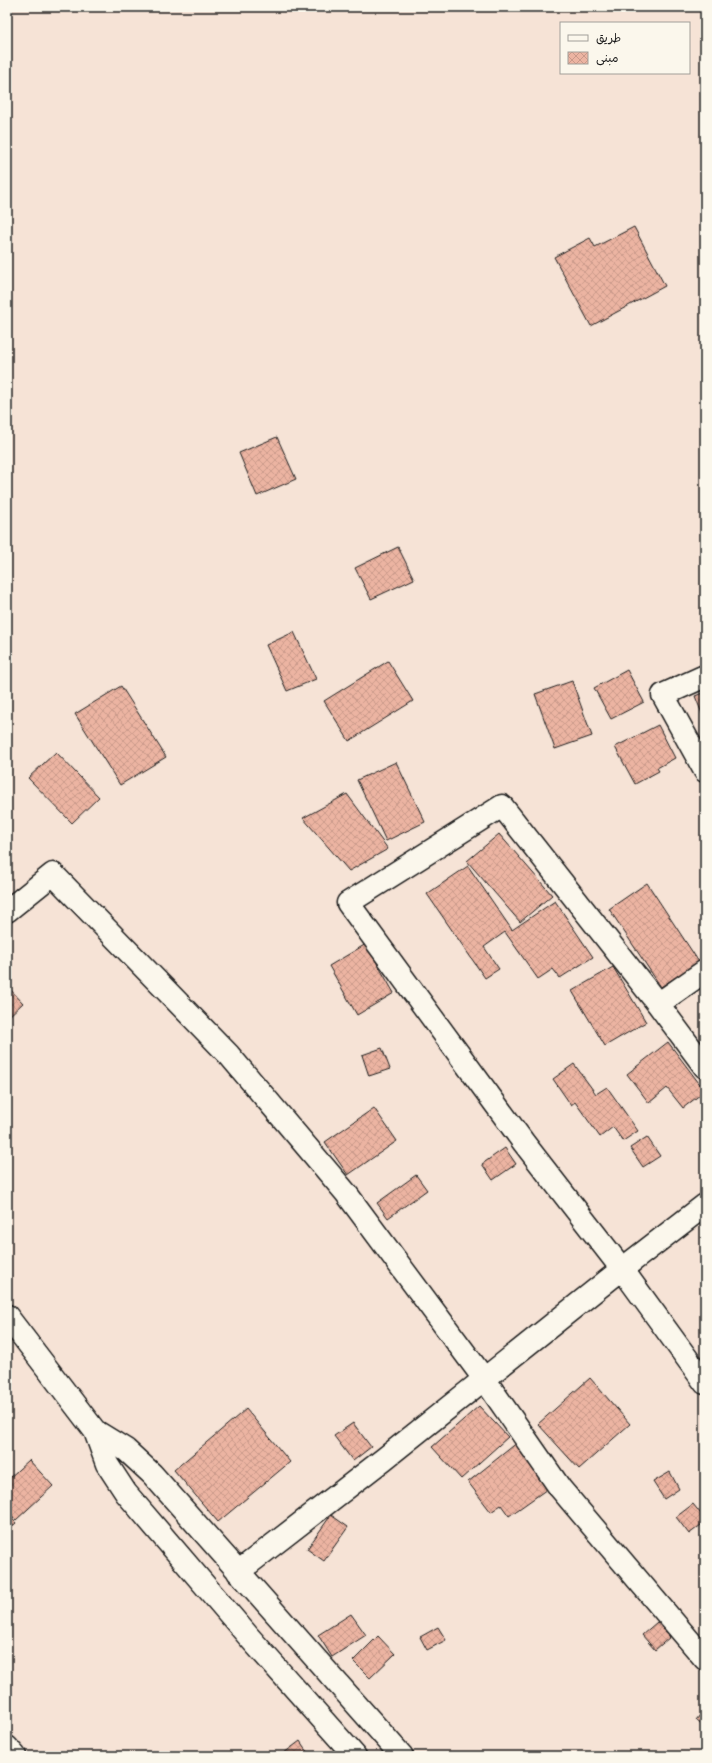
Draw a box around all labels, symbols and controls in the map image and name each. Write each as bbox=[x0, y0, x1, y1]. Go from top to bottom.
legend bbox=[560, 22, 690, 74]
text: طريق bbox=[596, 31, 621, 47]
text: مبنى bbox=[596, 51, 619, 67]

